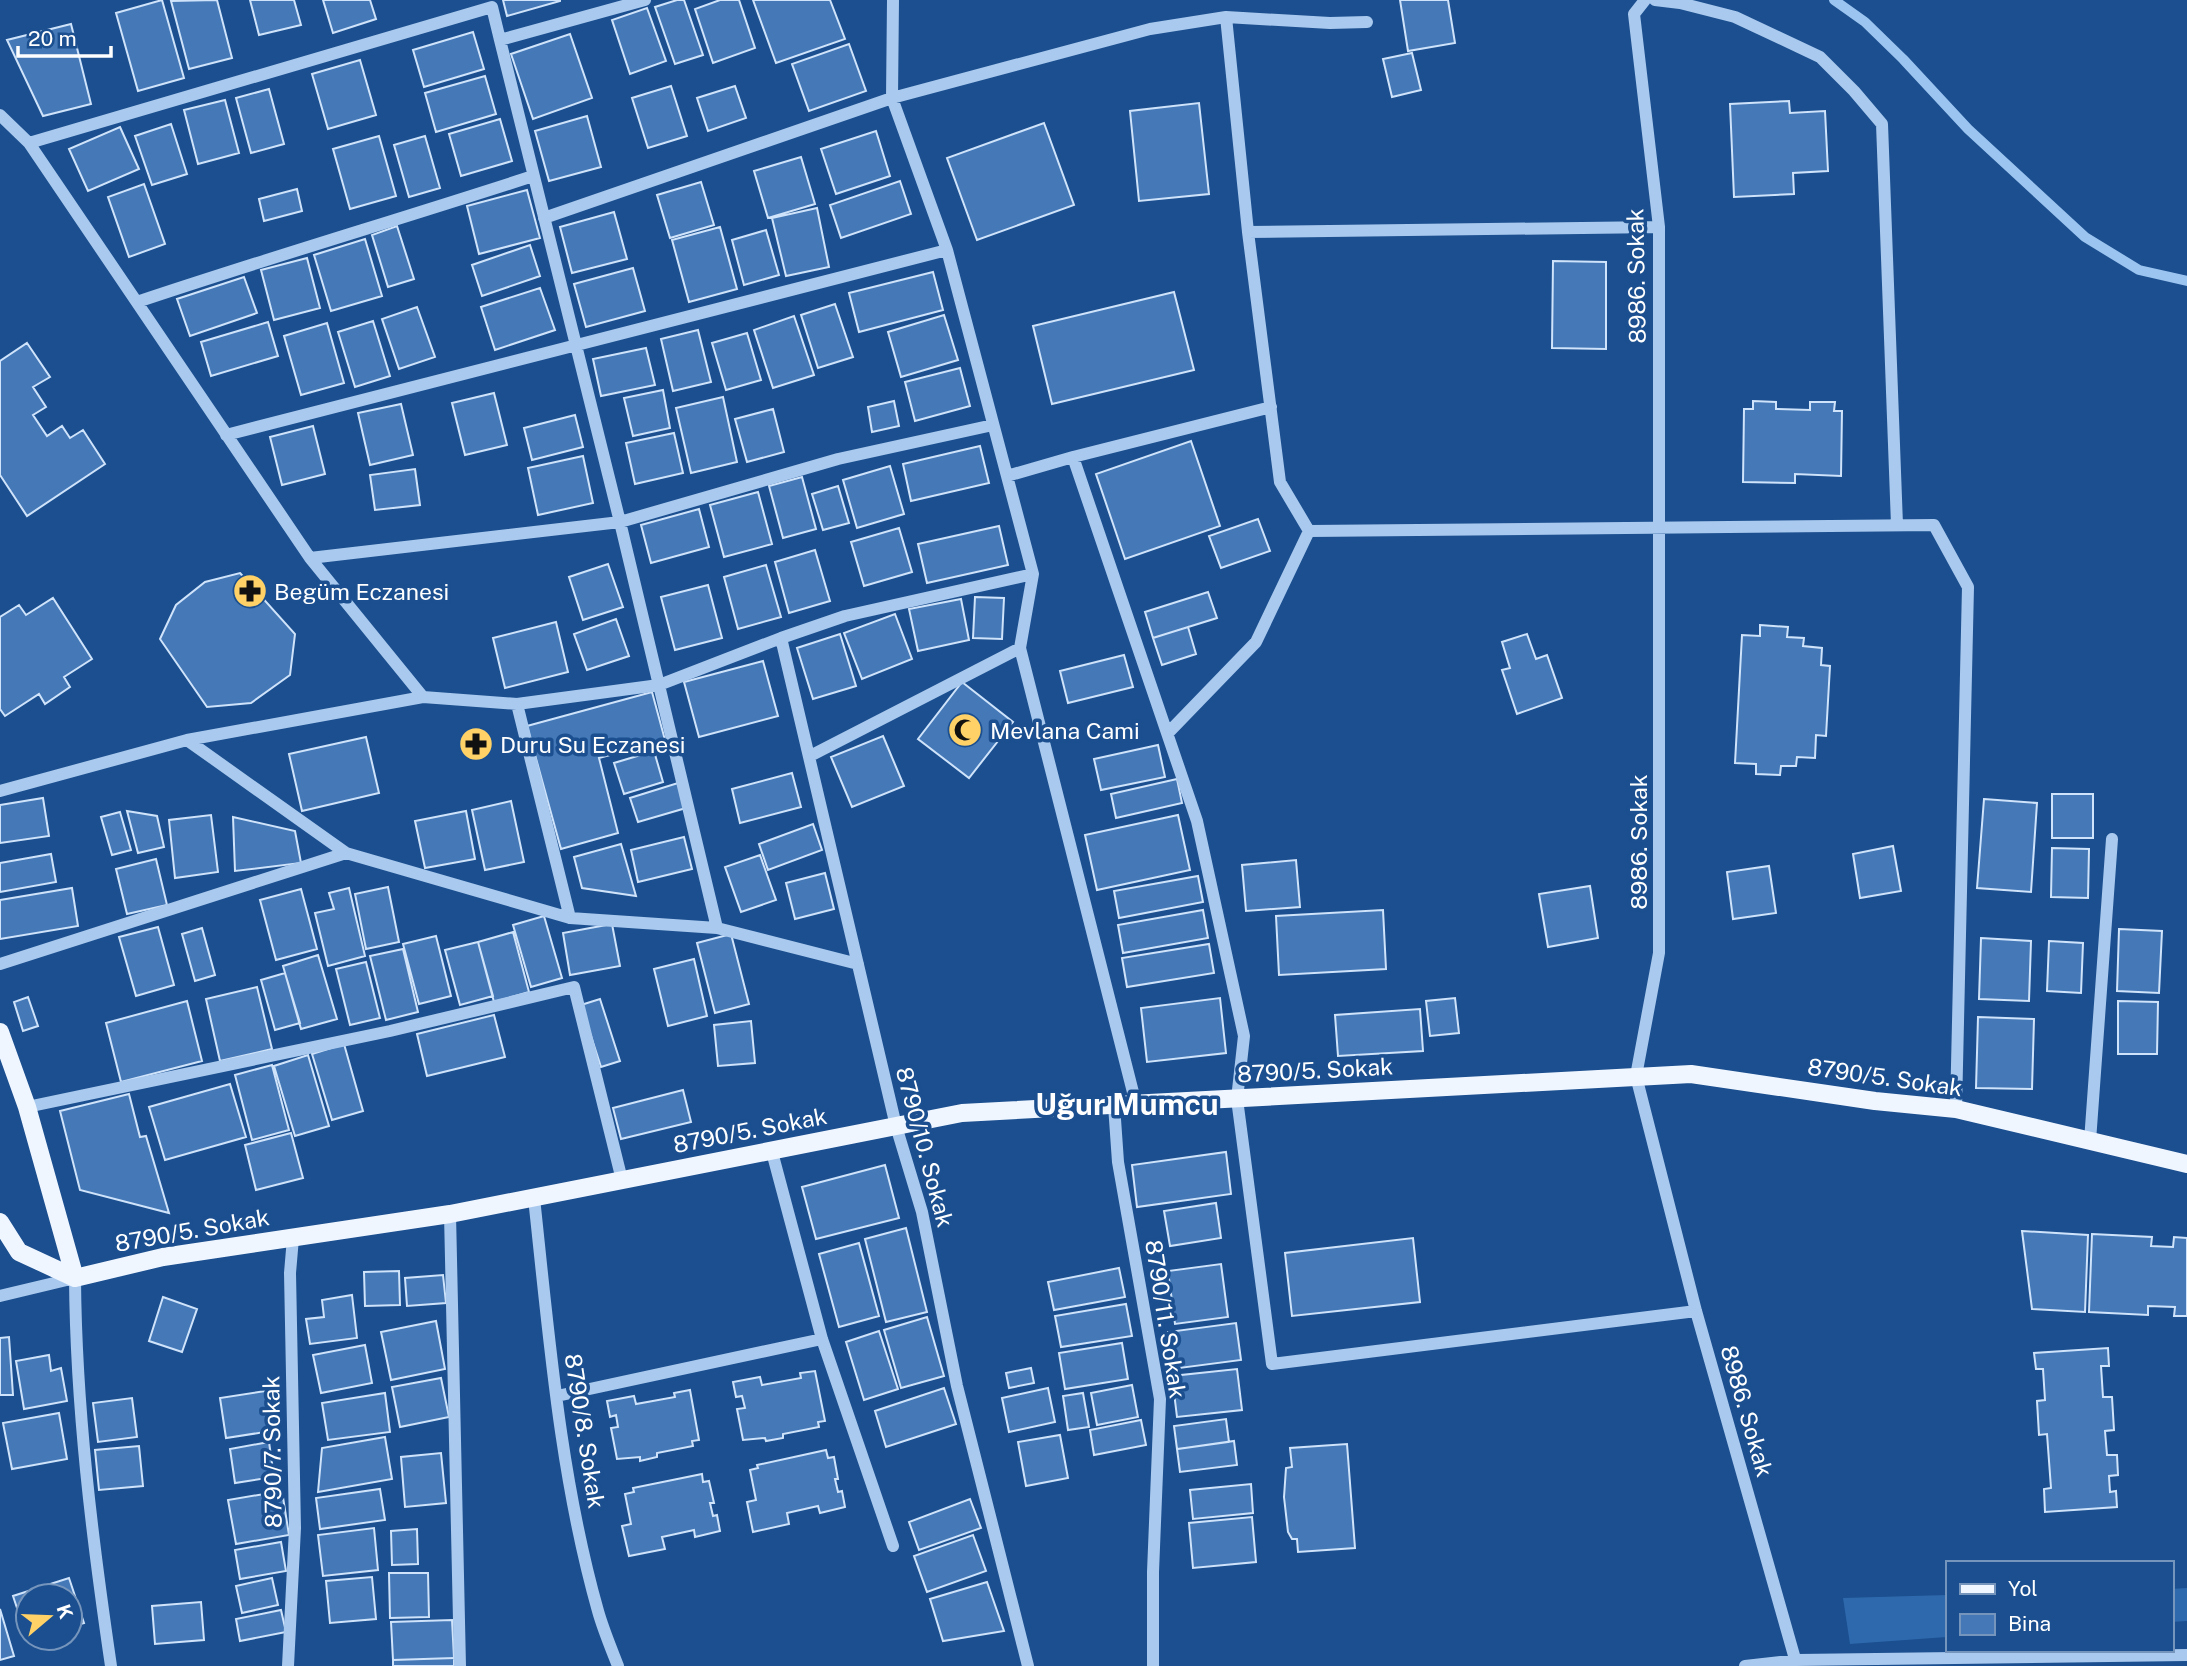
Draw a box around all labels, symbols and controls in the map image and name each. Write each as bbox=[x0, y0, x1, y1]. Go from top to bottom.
scale bar bbox=[18, 14, 110, 58]
text: 20 m bbox=[28, 26, 77, 51]
street label: 8986. Sokak bbox=[1621, 208, 1651, 344]
pharmacy icon: Begüm Eczanesi bbox=[231, 572, 269, 610]
place label: Begüm Eczanesi bbox=[274, 578, 449, 605]
mosque icon: Mevlana Cami bbox=[946, 711, 984, 749]
place label: Mevlana Cami bbox=[990, 717, 1140, 744]
pharmacy icon: Duru Su Eczanesi bbox=[457, 725, 495, 763]
place label: Duru Su Eczanesi bbox=[500, 731, 686, 758]
street label: 8986. Sokak bbox=[1625, 774, 1652, 910]
street label: 8790/5. Sokak bbox=[1236, 1052, 1394, 1088]
street label: 8790/5. Sokak bbox=[1806, 1053, 1964, 1101]
street label: 8790/10. Sokak bbox=[891, 1064, 959, 1230]
district label: Uğur Mumcu bbox=[1035, 1086, 1219, 1122]
street label: 8790/5. Sokak bbox=[671, 1102, 829, 1158]
street label: 8790/5. Sokak bbox=[113, 1203, 271, 1257]
street label: 8790/11. Sokak bbox=[1140, 1238, 1192, 1400]
street label: 8986. Sokak bbox=[1715, 1342, 1779, 1480]
street label: 8790/8. Sokak bbox=[559, 1352, 611, 1510]
street label: 8790/7. Sokak bbox=[257, 1375, 287, 1528]
legend bbox=[1946, 1561, 2173, 1652]
text: Yol bbox=[2008, 1576, 2038, 1601]
north arrow bbox=[14, 1582, 84, 1652]
text: K bbox=[52, 1601, 78, 1622]
text: Bina bbox=[2008, 1611, 2051, 1636]

